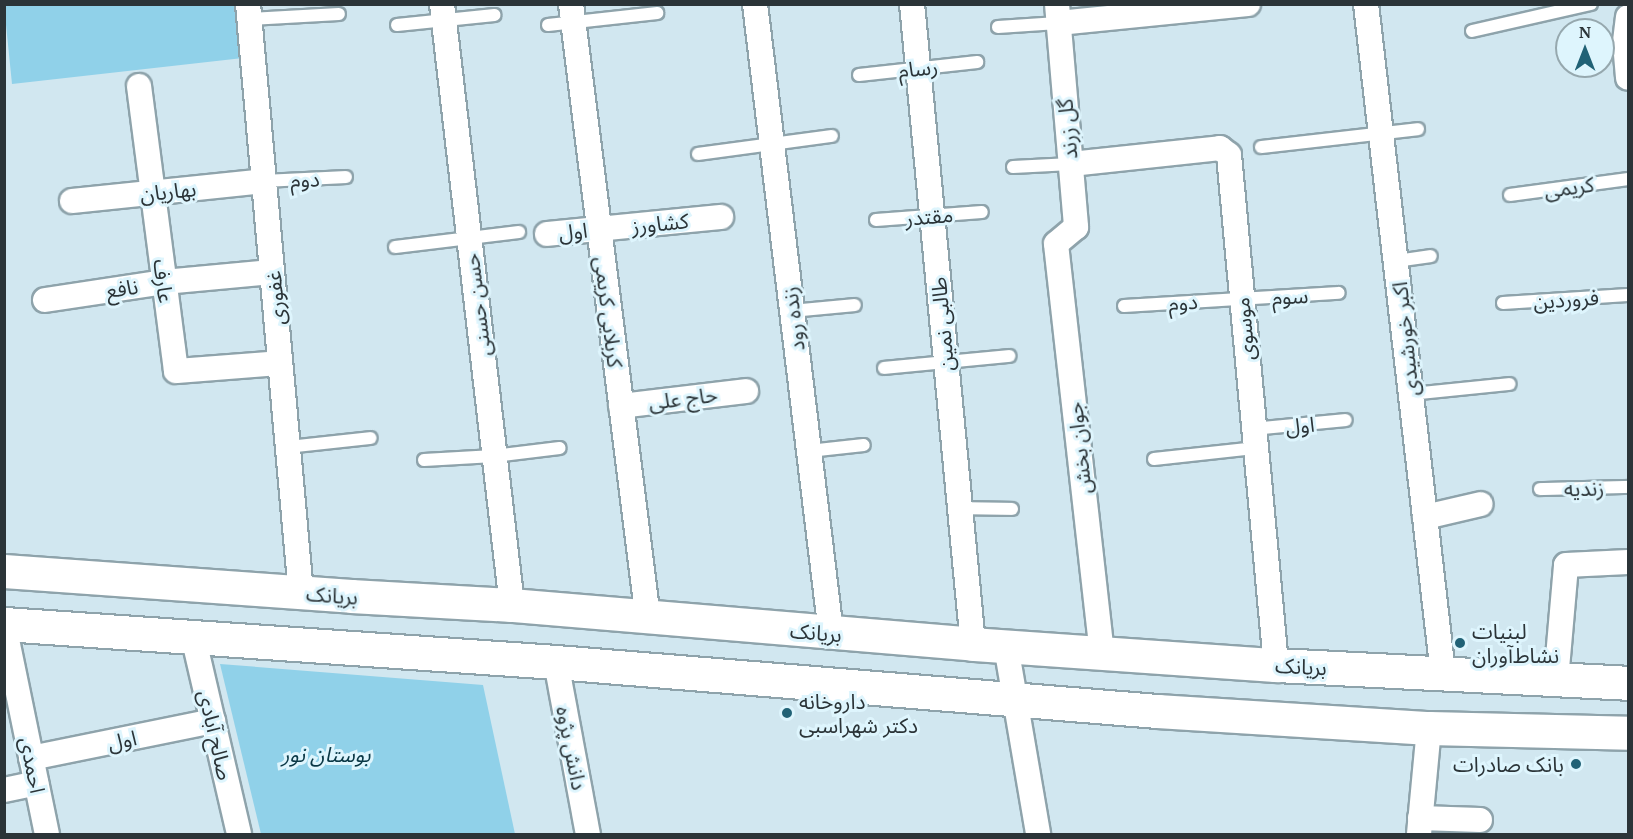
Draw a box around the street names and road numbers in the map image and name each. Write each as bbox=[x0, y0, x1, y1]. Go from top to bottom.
street label: رسام bbox=[897, 53, 939, 83]
street label: گل زرند bbox=[1052, 98, 1082, 160]
street label: دوم bbox=[290, 166, 320, 192]
street label: کریمی bbox=[1542, 171, 1596, 203]
street label: بهاریان bbox=[139, 176, 197, 206]
street label: مقتدر bbox=[904, 201, 954, 231]
street label: کشاورز bbox=[630, 207, 690, 239]
street label: اول bbox=[557, 217, 589, 245]
street label: حسن حسنی bbox=[458, 252, 496, 358]
street label: کربلایی کریمی bbox=[590, 255, 628, 369]
street label: عارف bbox=[149, 257, 179, 305]
street label: غفوری bbox=[260, 270, 290, 326]
street label: نافع bbox=[104, 273, 140, 303]
street label: طالبی نمین bbox=[925, 276, 959, 372]
street label: اکبر خورشیدی bbox=[1386, 280, 1424, 398]
street label: سوم bbox=[1271, 282, 1309, 310]
street label: فروردین bbox=[1532, 284, 1600, 314]
street label: زنده رود bbox=[777, 285, 809, 353]
street label: دوم bbox=[1167, 288, 1199, 316]
street label: موسوی bbox=[1229, 296, 1259, 362]
street label: حاج علی bbox=[647, 381, 719, 415]
street label: جوان بخش bbox=[1062, 401, 1096, 495]
street label: اول bbox=[1284, 411, 1316, 439]
street label: زندیه bbox=[1564, 475, 1604, 501]
street label: بریانک bbox=[305, 581, 359, 609]
street label: بریانک bbox=[789, 617, 843, 647]
street label: بریانک bbox=[1274, 652, 1328, 680]
street label: صالح آبادی bbox=[193, 687, 239, 783]
street label: دانش پژوه bbox=[552, 704, 592, 792]
street label: اول bbox=[105, 725, 139, 755]
street label: احمدی bbox=[15, 735, 51, 795]

